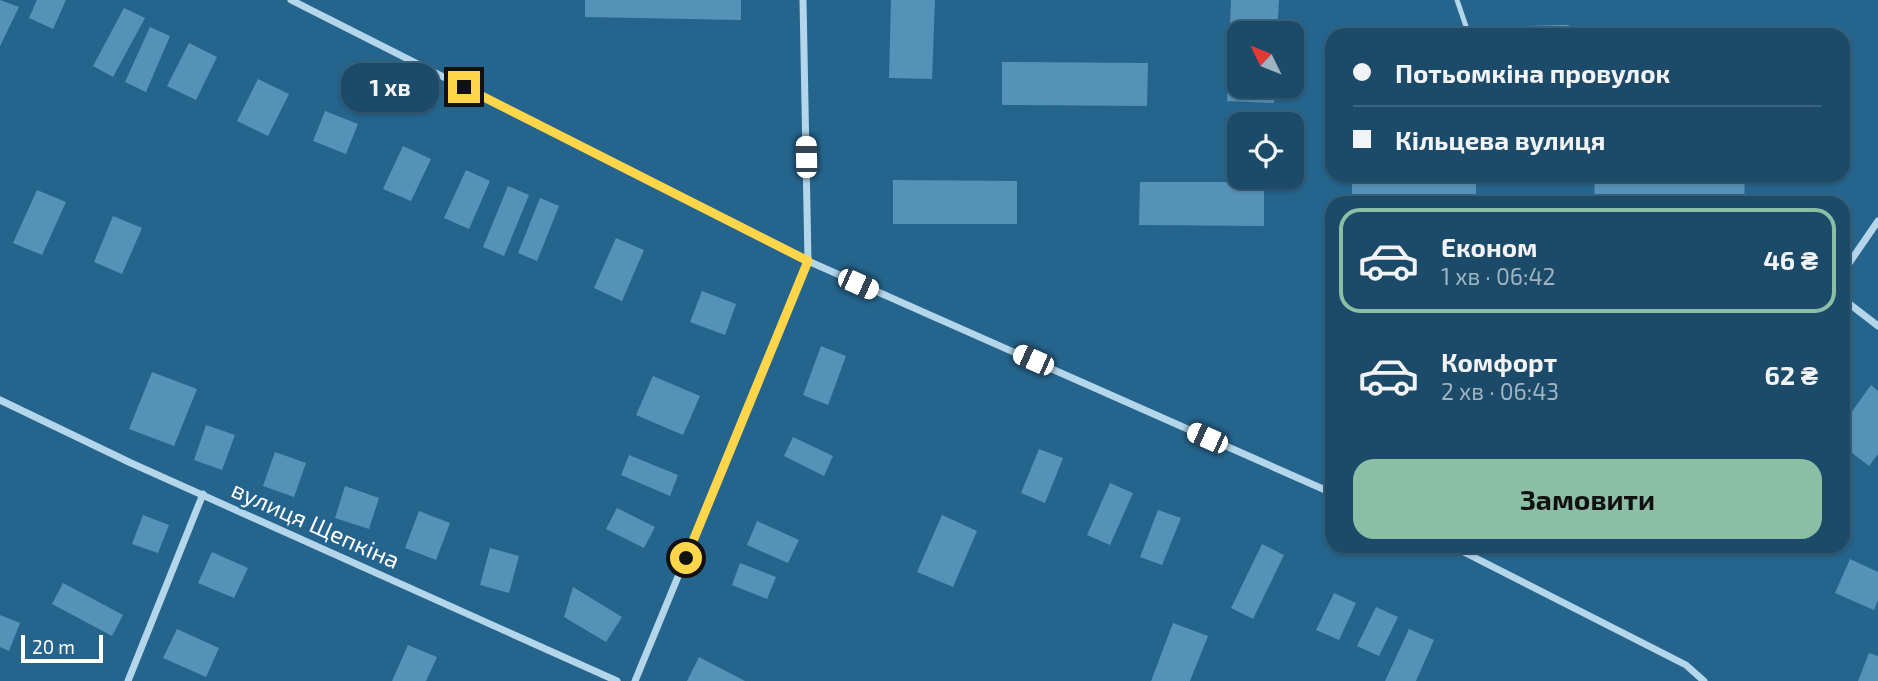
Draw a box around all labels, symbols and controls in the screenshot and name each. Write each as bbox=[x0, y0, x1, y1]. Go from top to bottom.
north arrow bbox=[1227, 21, 1304, 98]
map controls bbox=[1227, 21, 1304, 189]
text: Потьомкіна провулок bbox=[1395, 57, 1670, 88]
callout: 1 хв bbox=[342, 62, 440, 112]
route end bbox=[448, 71, 480, 103]
text: 1 хв bbox=[369, 73, 411, 101]
button: locate bbox=[1227, 112, 1304, 189]
text: Кільцева вулиця bbox=[1395, 124, 1606, 155]
car bbox=[796, 136, 817, 178]
icon: car bbox=[1357, 229, 1420, 292]
text: Економ bbox=[1441, 231, 1538, 262]
text: 46 ₴ bbox=[1763, 244, 1818, 275]
text: 1 хв · 06:42 bbox=[1441, 262, 1555, 290]
car bbox=[835, 266, 882, 302]
car bbox=[1010, 342, 1057, 378]
icon: car bbox=[1357, 344, 1420, 407]
text: Комфорт bbox=[1441, 346, 1557, 377]
text: 62 ₴ bbox=[1765, 359, 1818, 390]
text: 2 хв · 06:43 bbox=[1441, 377, 1559, 405]
car bbox=[1184, 420, 1231, 456]
button: Замовити bbox=[1353, 459, 1822, 539]
street label: вулиця Щепкіна bbox=[227, 474, 405, 575]
route start bbox=[670, 542, 702, 574]
scale bar bbox=[21, 632, 103, 664]
text: 20 m bbox=[32, 635, 75, 658]

